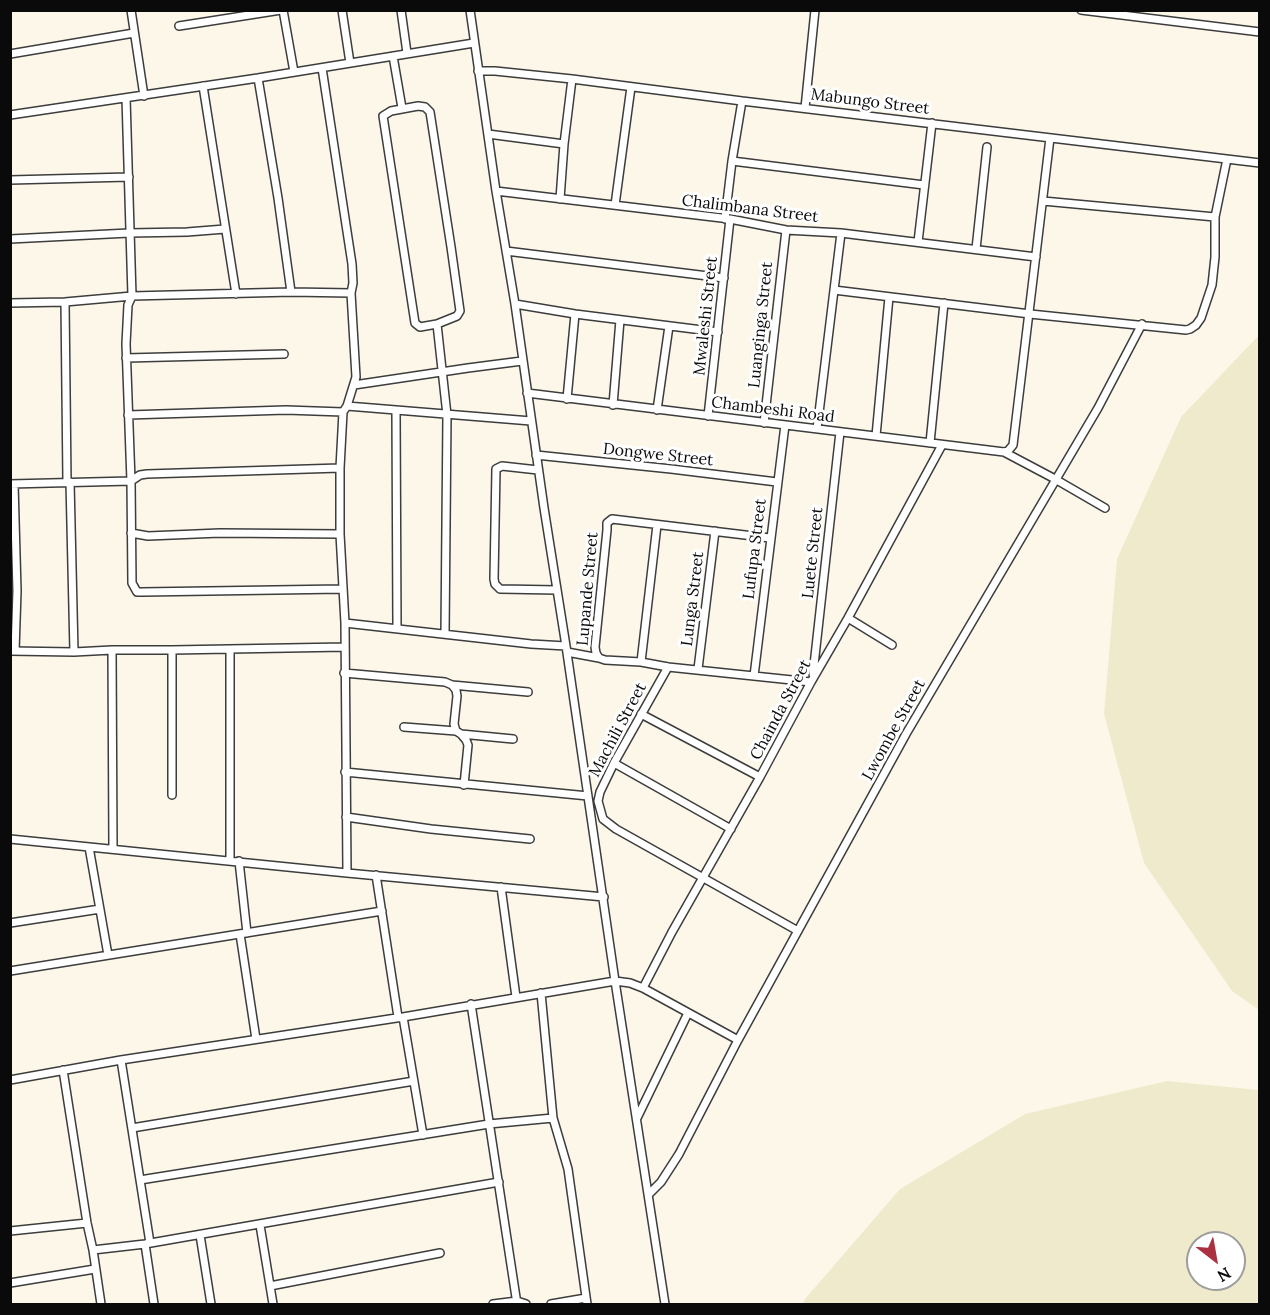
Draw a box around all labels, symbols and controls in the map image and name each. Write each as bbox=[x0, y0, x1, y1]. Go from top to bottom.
street label: Mabungo Street bbox=[810, 85, 930, 119]
street label: Chalimbana Street bbox=[681, 191, 819, 227]
street label: Mwaleshi Street bbox=[690, 256, 722, 376]
street label: Luanginga Street bbox=[745, 261, 777, 389]
street label: Chambeshi Road bbox=[710, 393, 836, 427]
street label: Dongwe Street bbox=[602, 440, 714, 470]
street label: Lufupa Street bbox=[739, 498, 771, 600]
street label: Luete Street bbox=[799, 506, 827, 600]
street label: Lupande Street bbox=[573, 531, 603, 647]
street label: Lunga Street bbox=[678, 551, 708, 647]
street label: Chainda Street bbox=[747, 657, 815, 763]
street label: Lwombe Street bbox=[858, 676, 930, 784]
street label: Machili Street bbox=[585, 680, 651, 780]
north arrow bbox=[1186, 1231, 1246, 1291]
text: N bbox=[1214, 1263, 1235, 1286]

